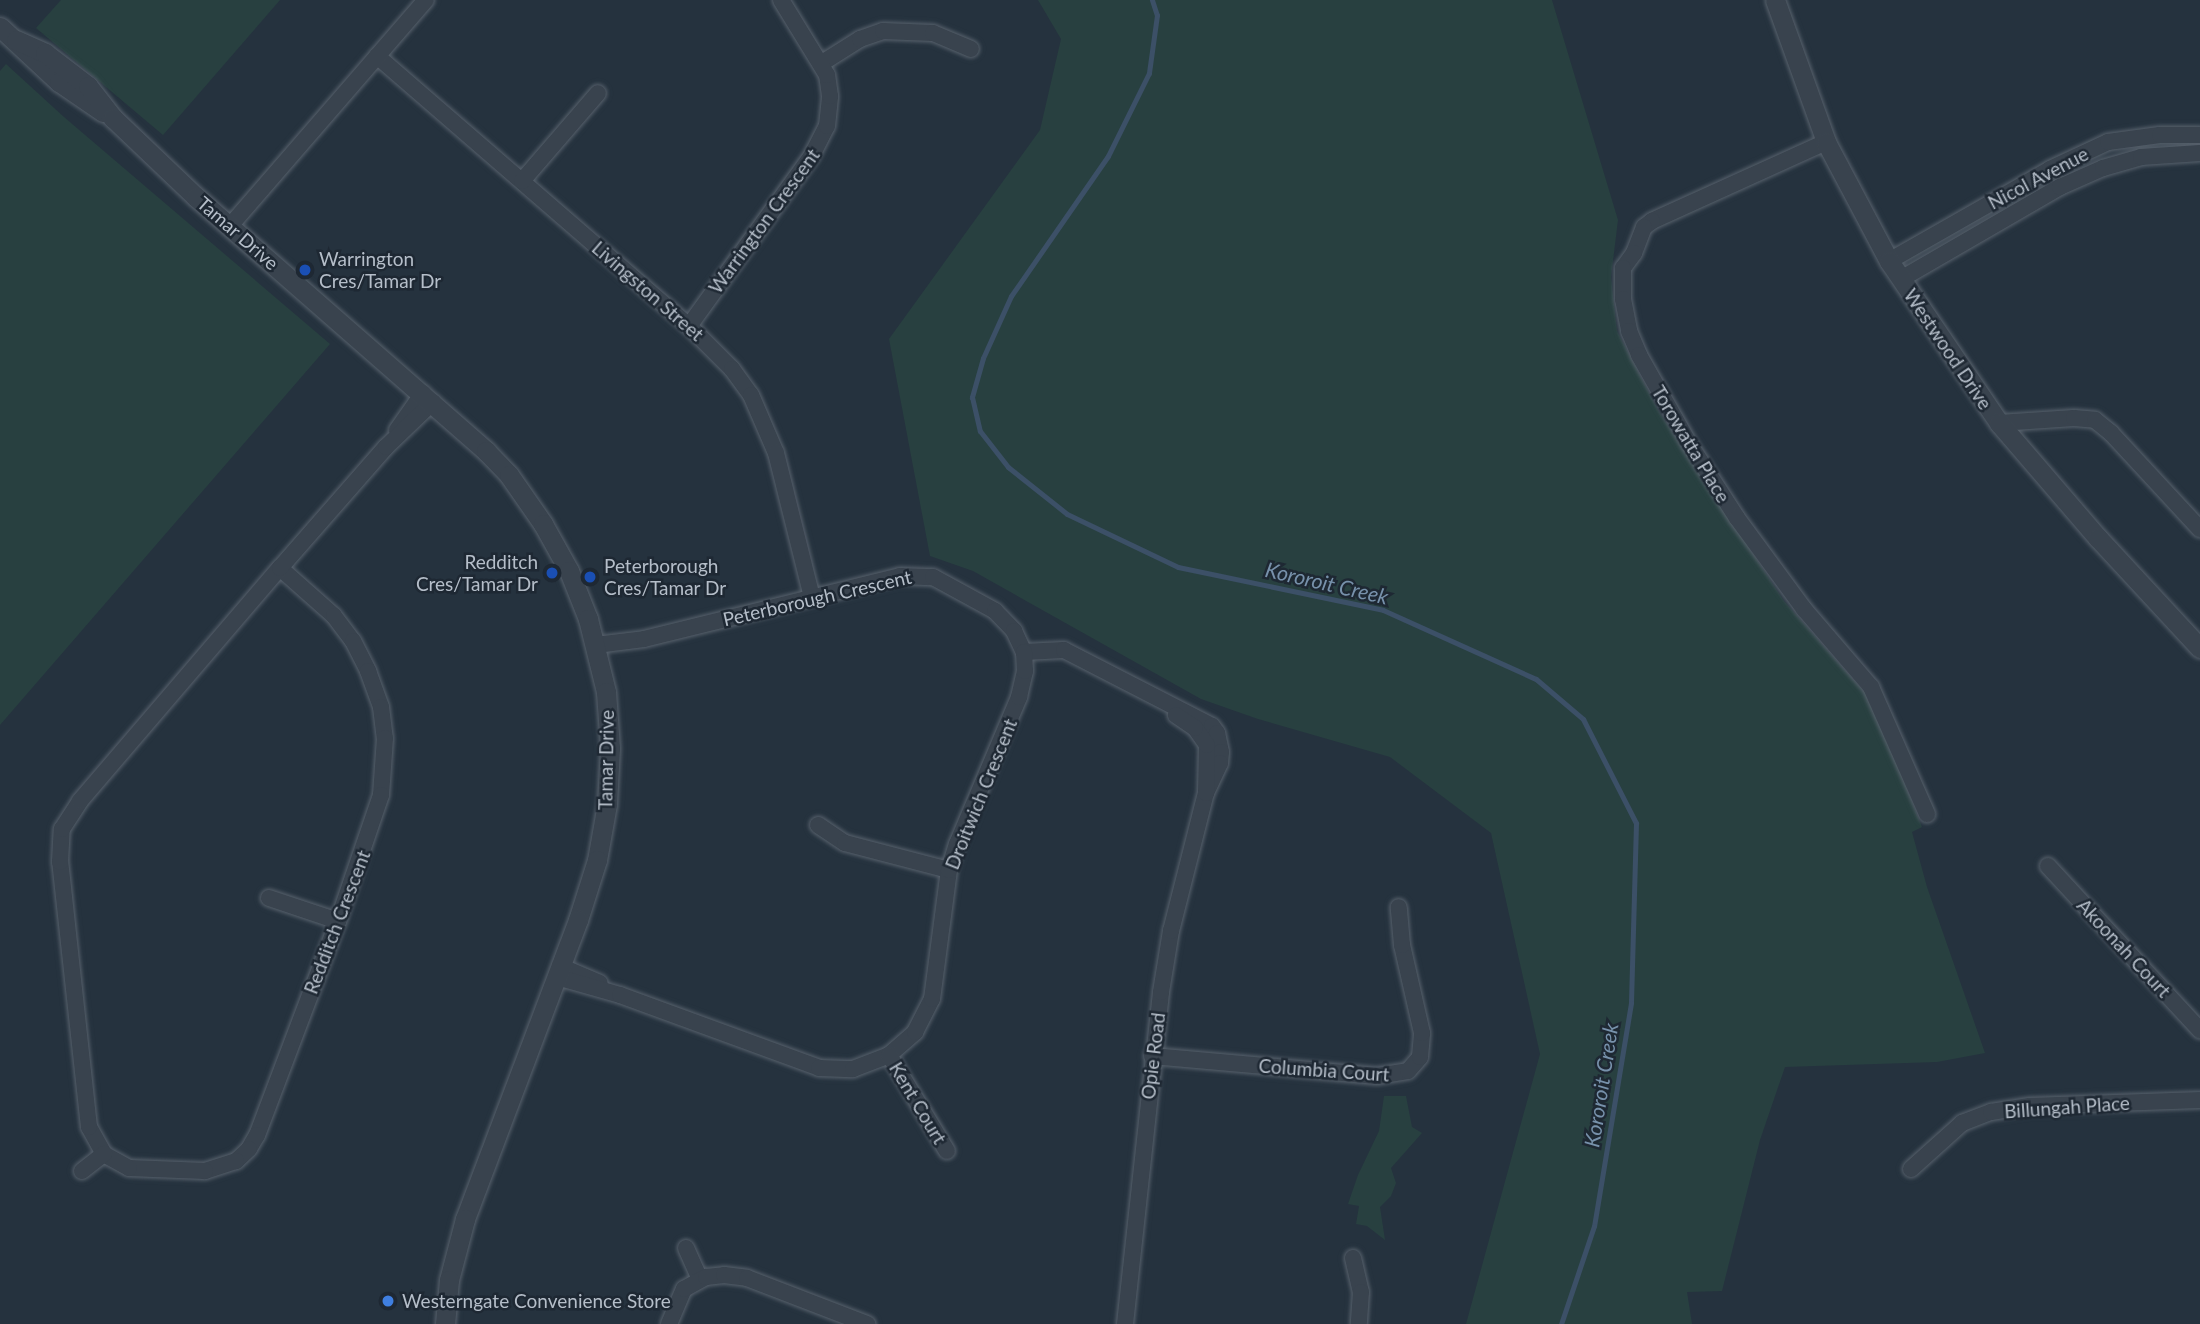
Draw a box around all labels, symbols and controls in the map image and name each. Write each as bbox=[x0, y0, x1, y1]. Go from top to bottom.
street label: Nicol Avenue bbox=[1984, 142, 2092, 214]
street label: Warrington Crescent bbox=[704, 144, 824, 298]
street label: Tamar Drive bbox=[193, 191, 283, 275]
street label: Livingston Street bbox=[588, 236, 708, 346]
place label: Warrington Cres/Tamar Dr bbox=[319, 248, 442, 292]
marker: Warrington Cres/Tamar Dr bbox=[297, 262, 313, 278]
street label: Westwood Drive bbox=[1899, 284, 1997, 414]
street label: Torowatta Place bbox=[1647, 381, 1735, 507]
place label: Redditch Cres/Tamar Dr bbox=[415, 551, 538, 595]
place label: Peterborough Cres/Tamar Dr bbox=[604, 555, 727, 599]
water label: Kororoit Creek bbox=[1263, 557, 1391, 609]
marker: Redditch Cres/Tamar Dr bbox=[544, 565, 560, 581]
street label: Peterborough Crescent bbox=[720, 565, 914, 631]
marker: Peterborough Cres/Tamar Dr bbox=[582, 569, 598, 585]
street label: Tamar Drive bbox=[594, 709, 618, 811]
street label: Droitwich Crescent bbox=[940, 715, 1022, 873]
street label: Redditch Crescent bbox=[299, 847, 375, 997]
street label: Akoonah Court bbox=[2072, 894, 2176, 1002]
street label: Opie Road bbox=[1136, 1011, 1170, 1101]
water label: Kororoit Creek bbox=[1579, 1021, 1623, 1149]
street label: Columbia Court bbox=[1258, 1054, 1390, 1086]
street label: Kent Court bbox=[885, 1058, 951, 1148]
street label: Billungah Place bbox=[2003, 1091, 2131, 1123]
place label: Westerngate Convenience Store bbox=[402, 1290, 671, 1312]
marker: Westerngate Convenience Store bbox=[380, 1293, 396, 1309]

